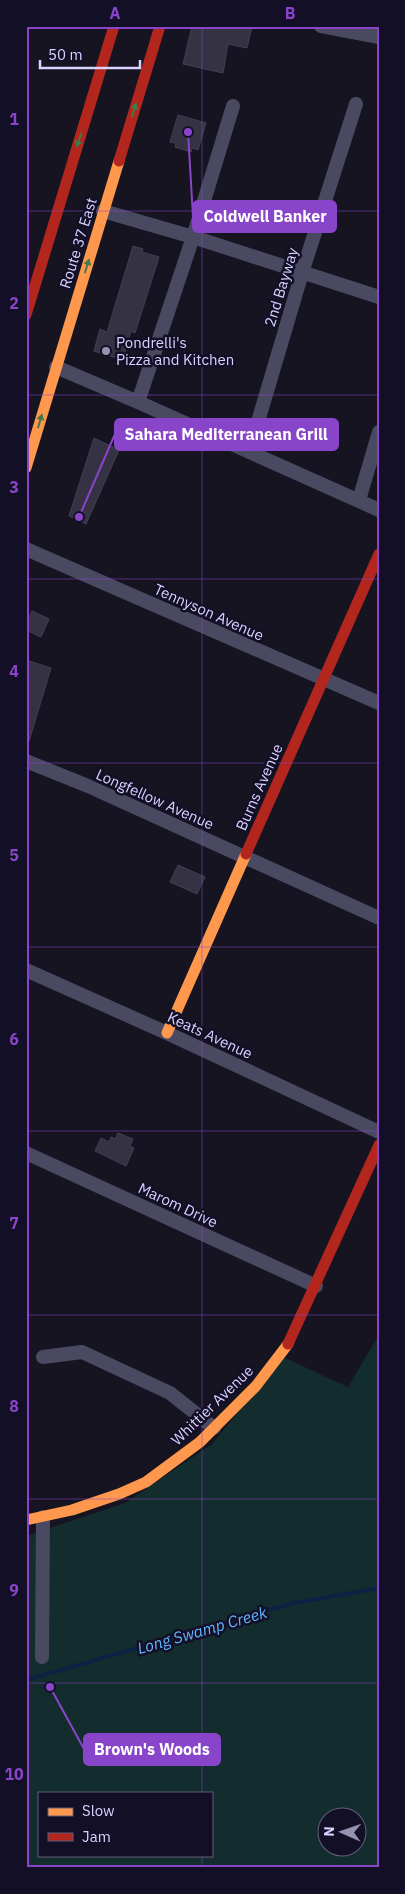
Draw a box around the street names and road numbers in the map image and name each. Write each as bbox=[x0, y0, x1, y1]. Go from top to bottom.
street label: Route 37 East bbox=[55, 195, 101, 291]
street label: 2nd Bayway bbox=[260, 245, 302, 329]
street label: Tennyson Avenue bbox=[151, 579, 267, 645]
street label: Burns Avenue bbox=[231, 741, 287, 833]
street label: Longfellow Avenue bbox=[93, 765, 217, 833]
street label: Keats Avenue bbox=[164, 1007, 256, 1063]
street label: Marom Drive bbox=[135, 1178, 221, 1232]
street label: Whittier Avenue bbox=[167, 1361, 257, 1449]

